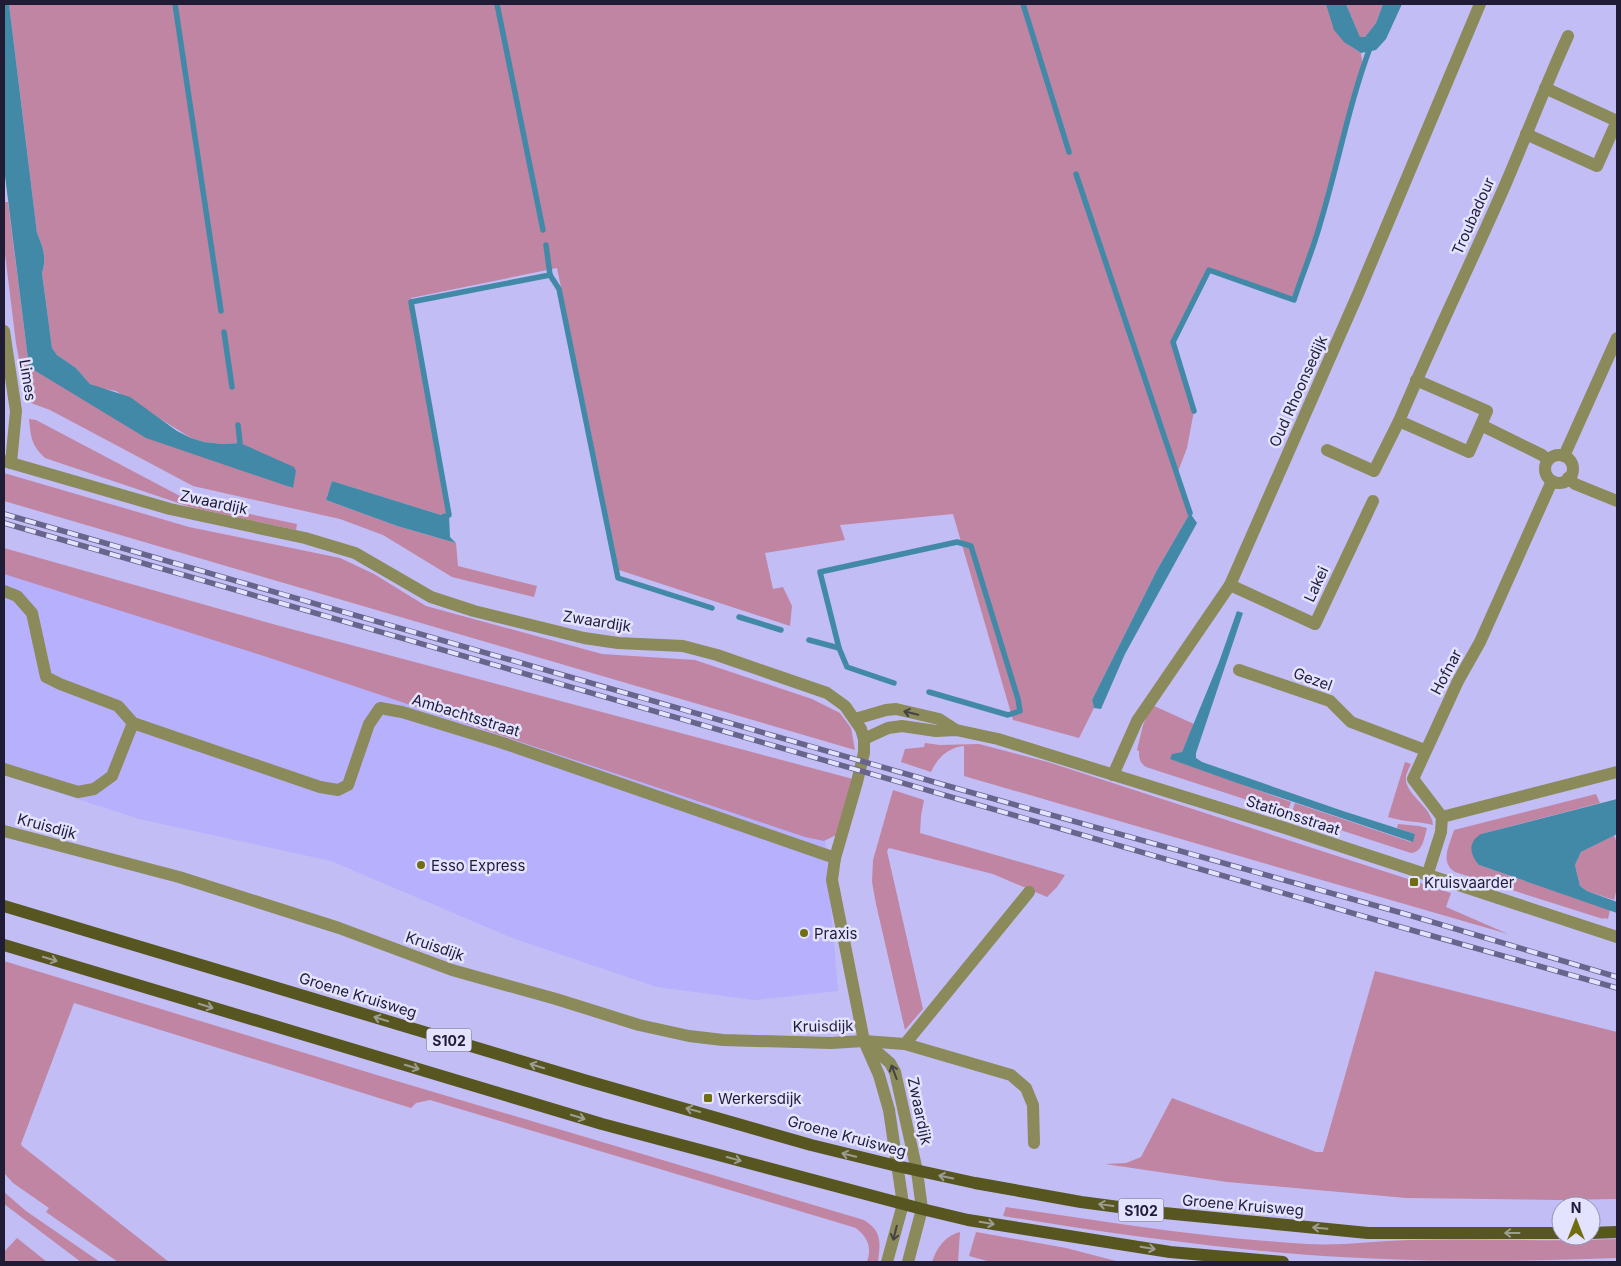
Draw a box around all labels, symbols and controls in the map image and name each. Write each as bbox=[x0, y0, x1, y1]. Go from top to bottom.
street label: Troubadour bbox=[1448, 174, 1499, 258]
street label: Oud Rhoonsedijk bbox=[1265, 331, 1331, 450]
street label: Limes bbox=[15, 358, 41, 402]
street label: Zwaardijk bbox=[178, 486, 250, 519]
street label: Lakei bbox=[1300, 563, 1332, 605]
street label: Zwaardijk bbox=[562, 606, 633, 636]
street label: Hofnar bbox=[1426, 646, 1466, 698]
street label: Gezel bbox=[1291, 663, 1335, 695]
street label: Ambachtsstraat bbox=[410, 690, 522, 740]
one-way arrow bbox=[904, 708, 920, 717]
street label: Stationsstraat bbox=[1244, 791, 1342, 839]
street label: Kruisdijk bbox=[15, 809, 80, 843]
place label: Esso Express bbox=[431, 856, 526, 875]
marker: Esso Express bbox=[415, 859, 427, 871]
place label: Kruisvaarder bbox=[1424, 873, 1515, 892]
marker: Kruisvaarder bbox=[1408, 876, 1420, 888]
place label: Praxis bbox=[814, 924, 857, 943]
street label: Kruisdijk bbox=[403, 927, 468, 965]
marker: Praxis bbox=[798, 927, 810, 939]
one-way arrow bbox=[42, 955, 58, 965]
street label: Groene Kruisweg bbox=[297, 968, 419, 1022]
one-way arrow bbox=[198, 1001, 214, 1011]
one-way arrow bbox=[374, 1014, 390, 1024]
street label: Kruisdijk bbox=[792, 1016, 854, 1036]
road number: S102 bbox=[426, 1028, 472, 1052]
one-way arrow bbox=[529, 1061, 545, 1070]
one-way arrow bbox=[404, 1063, 420, 1073]
one-way arrow bbox=[889, 1065, 898, 1080]
street label: Zwaardijk bbox=[904, 1075, 937, 1147]
place label: Werkersdijk bbox=[718, 1089, 802, 1108]
marker: Werkersdijk bbox=[702, 1092, 714, 1104]
one-way arrow bbox=[686, 1105, 702, 1115]
street label: Groene Kruisweg bbox=[785, 1111, 909, 1161]
one-way arrow bbox=[570, 1112, 586, 1122]
one-way arrow bbox=[842, 1149, 858, 1159]
one-way arrow bbox=[725, 1155, 741, 1164]
one-way arrow bbox=[939, 1172, 955, 1181]
street label: Groene Kruisweg bbox=[1181, 1190, 1305, 1220]
north arrow bbox=[1551, 1196, 1601, 1246]
road number: S102 bbox=[1118, 1198, 1164, 1222]
text: N bbox=[1571, 1199, 1581, 1216]
one-way arrow bbox=[1098, 1200, 1114, 1210]
one-way arrow bbox=[979, 1218, 995, 1228]
one-way arrow bbox=[1312, 1223, 1328, 1233]
one-way arrow bbox=[890, 1225, 900, 1241]
one-way arrow bbox=[1505, 1228, 1521, 1238]
one-way arrow bbox=[1139, 1243, 1155, 1253]

